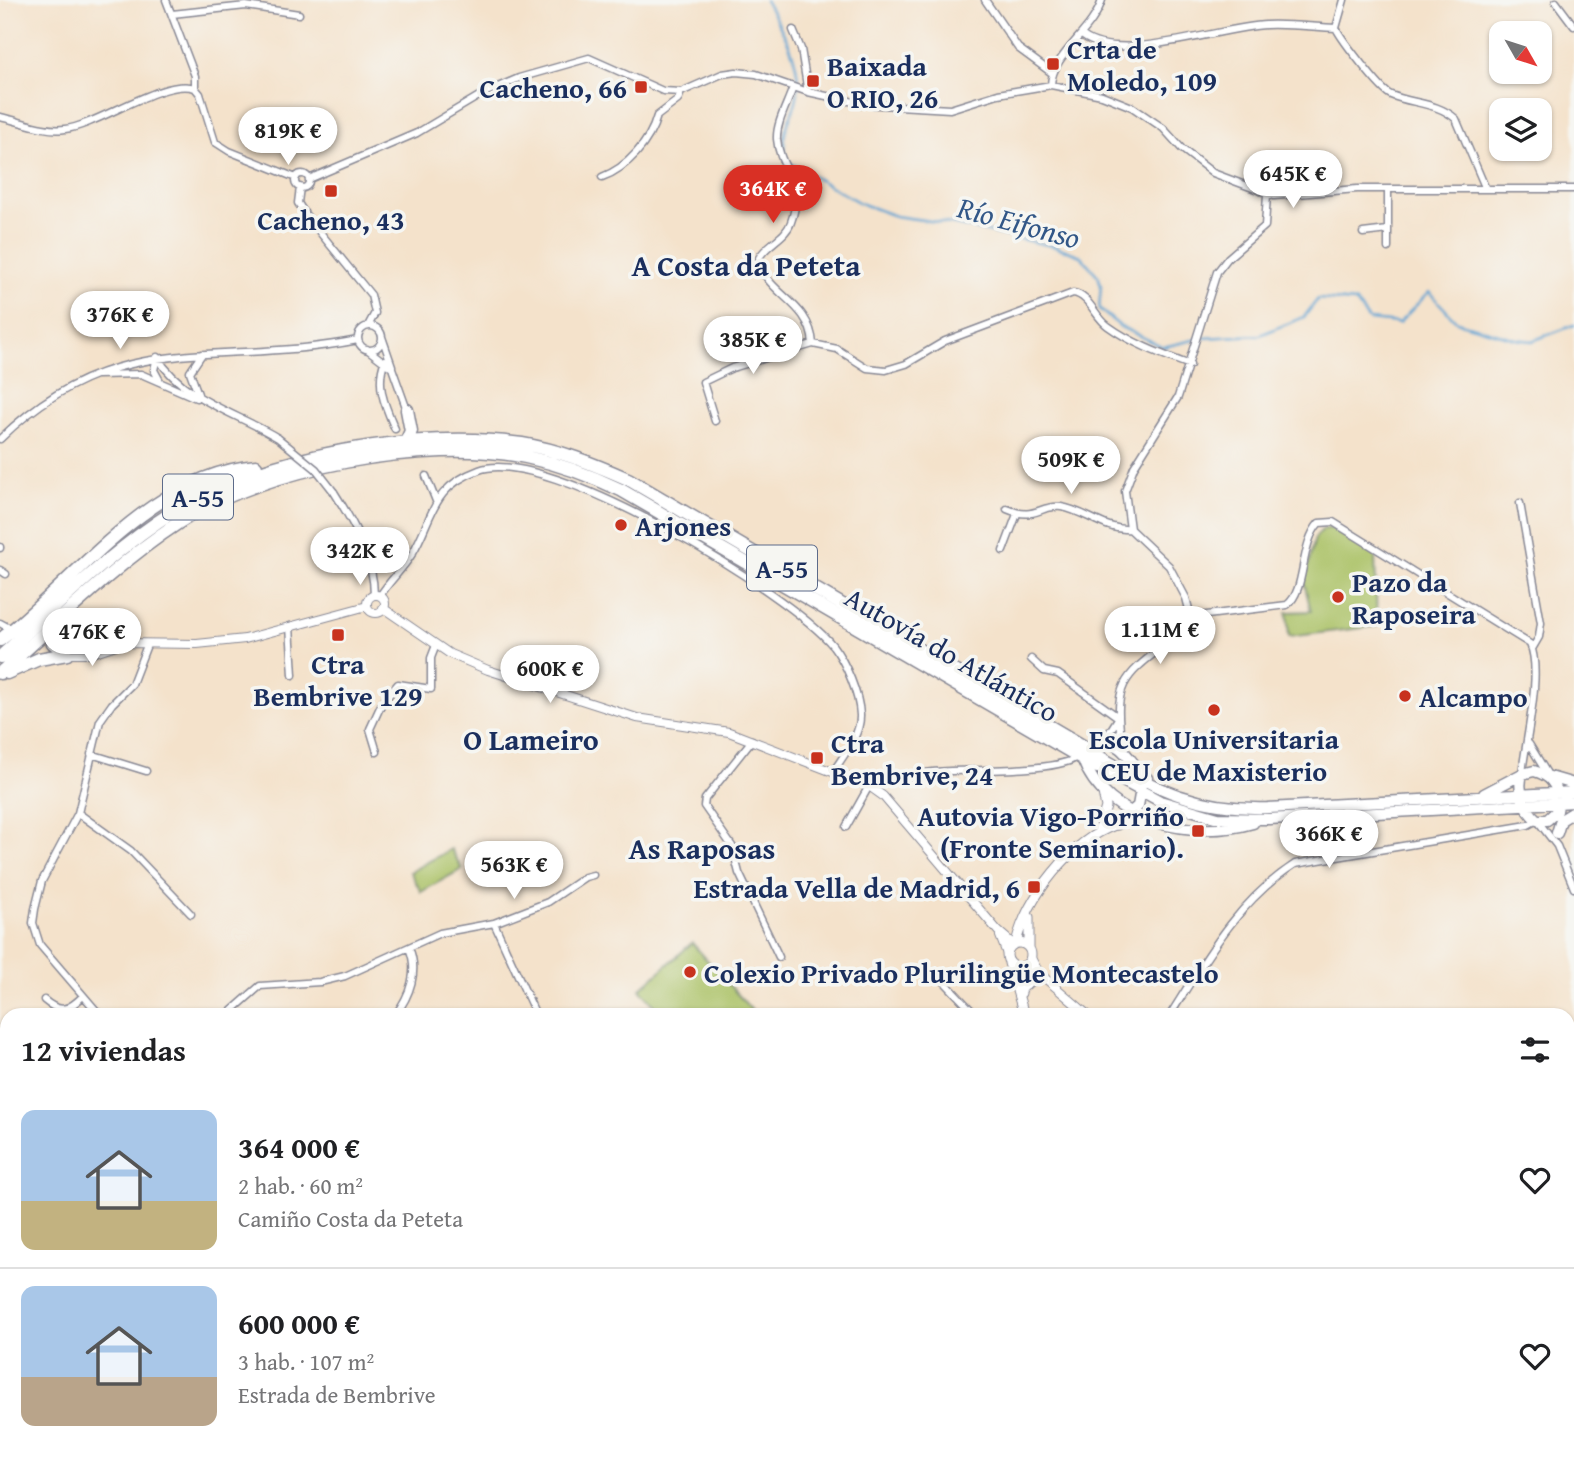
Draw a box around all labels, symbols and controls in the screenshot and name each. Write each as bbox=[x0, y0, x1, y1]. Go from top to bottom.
north arrow bbox=[1489, 21, 1552, 84]
map controls bbox=[1489, 21, 1552, 161]
place label: Crta de Moledo, 109 bbox=[1067, 28, 1217, 101]
place label: Baixada O RIO, 26 bbox=[827, 45, 938, 118]
marker: Crta de Moledo, 109 bbox=[1045, 56, 1061, 72]
place label: Cacheno, 66 bbox=[479, 67, 627, 108]
marker: Baixada O RIO, 26 bbox=[805, 73, 821, 89]
marker: Cacheno, 66 bbox=[633, 79, 649, 95]
button: layers bbox=[1489, 98, 1552, 161]
pin: 819K € bbox=[231, 108, 345, 167]
text: 819K € bbox=[254, 113, 322, 146]
pin: 645K € bbox=[1236, 150, 1350, 210]
text: 645K € bbox=[1259, 156, 1327, 189]
pin: 364K € bbox=[716, 166, 830, 225]
text: 364K € bbox=[739, 171, 807, 204]
marker: Cacheno, 43 bbox=[323, 183, 339, 199]
water label: Río Eifonso bbox=[952, 184, 1085, 259]
place label: Cacheno, 43 bbox=[257, 199, 405, 240]
district label: A Costa da Peteta bbox=[631, 243, 861, 287]
pin: 376K € bbox=[63, 292, 177, 351]
text: 376K € bbox=[86, 297, 154, 330]
pin: 385K € bbox=[696, 316, 810, 376]
text: 385K € bbox=[719, 322, 787, 355]
pin: 509K € bbox=[1014, 436, 1128, 496]
text: 509K € bbox=[1037, 442, 1105, 475]
road number: A-55 bbox=[163, 475, 233, 520]
place label: Arjones bbox=[635, 505, 731, 546]
marker: Arjones bbox=[613, 517, 629, 533]
pin: 342K € bbox=[303, 528, 417, 587]
text: 342K € bbox=[326, 533, 394, 566]
road number: A-55 bbox=[747, 546, 817, 590]
place label: Pazo da Raposeira bbox=[1352, 561, 1477, 634]
street label: Autovía do Atlántico bbox=[838, 576, 1066, 732]
marker: Pazo da Raposeira bbox=[1330, 589, 1346, 605]
pin: 1.11M € bbox=[1095, 606, 1225, 666]
pin: 476K € bbox=[35, 608, 149, 668]
text: 1.11M € bbox=[1120, 612, 1200, 645]
text: 476K € bbox=[58, 614, 126, 647]
marker: Ctra Bembrive 129 bbox=[330, 627, 346, 643]
place label: Ctra Bembrive 129 bbox=[253, 643, 423, 716]
pin: 600K € bbox=[493, 646, 607, 705]
text: 600K € bbox=[516, 651, 584, 684]
place label: Alcampo bbox=[1419, 676, 1528, 717]
marker: Alcampo bbox=[1397, 688, 1413, 704]
marker: Escola Universitaria CEU de Maxisterio bbox=[1206, 702, 1222, 718]
district label: O Lameiro bbox=[463, 717, 599, 761]
place label: Escola Universitaria CEU de Maxisterio bbox=[1089, 718, 1340, 791]
place label: Ctra Bembrive, 24 bbox=[831, 722, 993, 795]
marker: Ctra Bembrive, 24 bbox=[809, 750, 825, 766]
place label: Autovia Vigo-Porriño (Fronte Seminario). bbox=[917, 795, 1184, 868]
pin: 366K € bbox=[1272, 810, 1386, 870]
text: 366K € bbox=[1295, 816, 1363, 849]
marker: Autovia Vigo-Porriño (Fronte Seminario). bbox=[1190, 823, 1206, 839]
district label: As Raposas bbox=[629, 826, 775, 870]
pin: 563K € bbox=[457, 842, 571, 901]
text: 563K € bbox=[480, 847, 548, 880]
place label: Estrada Vella de Madrid, 6 bbox=[693, 867, 1020, 908]
marker: Estrada Vella de Madrid, 6 bbox=[1026, 879, 1042, 895]
place label: Colexio Privado Plurilingüe Montecastelo bbox=[704, 952, 1219, 993]
marker: Colexio Privado Plurilingüe Montecastelo bbox=[682, 964, 698, 980]
text: 12 viviendas bbox=[21, 1028, 186, 1072]
icon: filters bbox=[1516, 1031, 1554, 1069]
text: 364 000 € bbox=[238, 1125, 360, 1169]
icon: home bbox=[77, 1138, 161, 1222]
icon: heart bbox=[1516, 1161, 1554, 1199]
text: 2 hab. · 60 m² bbox=[238, 1169, 363, 1202]
text: Camiño Costa da Peteta bbox=[238, 1202, 463, 1235]
text: 600 000 € bbox=[238, 1301, 360, 1345]
icon: home bbox=[77, 1314, 161, 1398]
icon: heart bbox=[1516, 1337, 1554, 1375]
text: 3 hab. · 107 m² bbox=[238, 1345, 374, 1378]
text: Estrada de Bembrive bbox=[238, 1378, 436, 1411]

